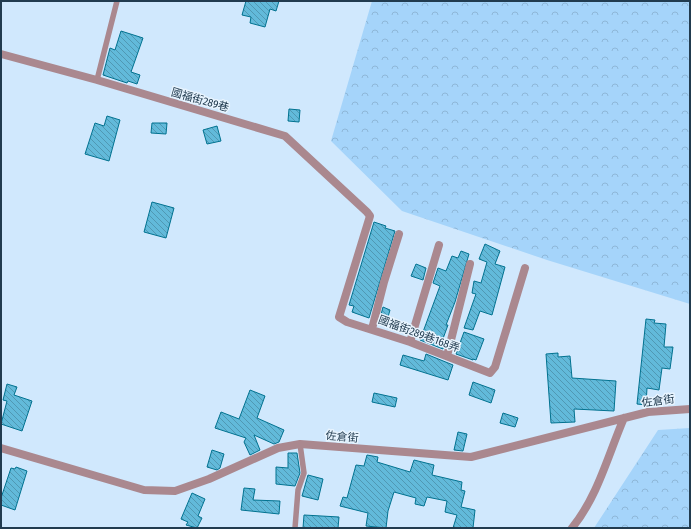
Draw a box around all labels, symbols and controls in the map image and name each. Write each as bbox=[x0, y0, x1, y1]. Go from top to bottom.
street label: 國福街289巷 bbox=[170, 86, 230, 114]
street label: 國福街289巷168弄 bbox=[376, 313, 462, 355]
street label: 佐倉街 bbox=[641, 393, 675, 409]
street label: 佐倉街 bbox=[325, 429, 359, 445]

